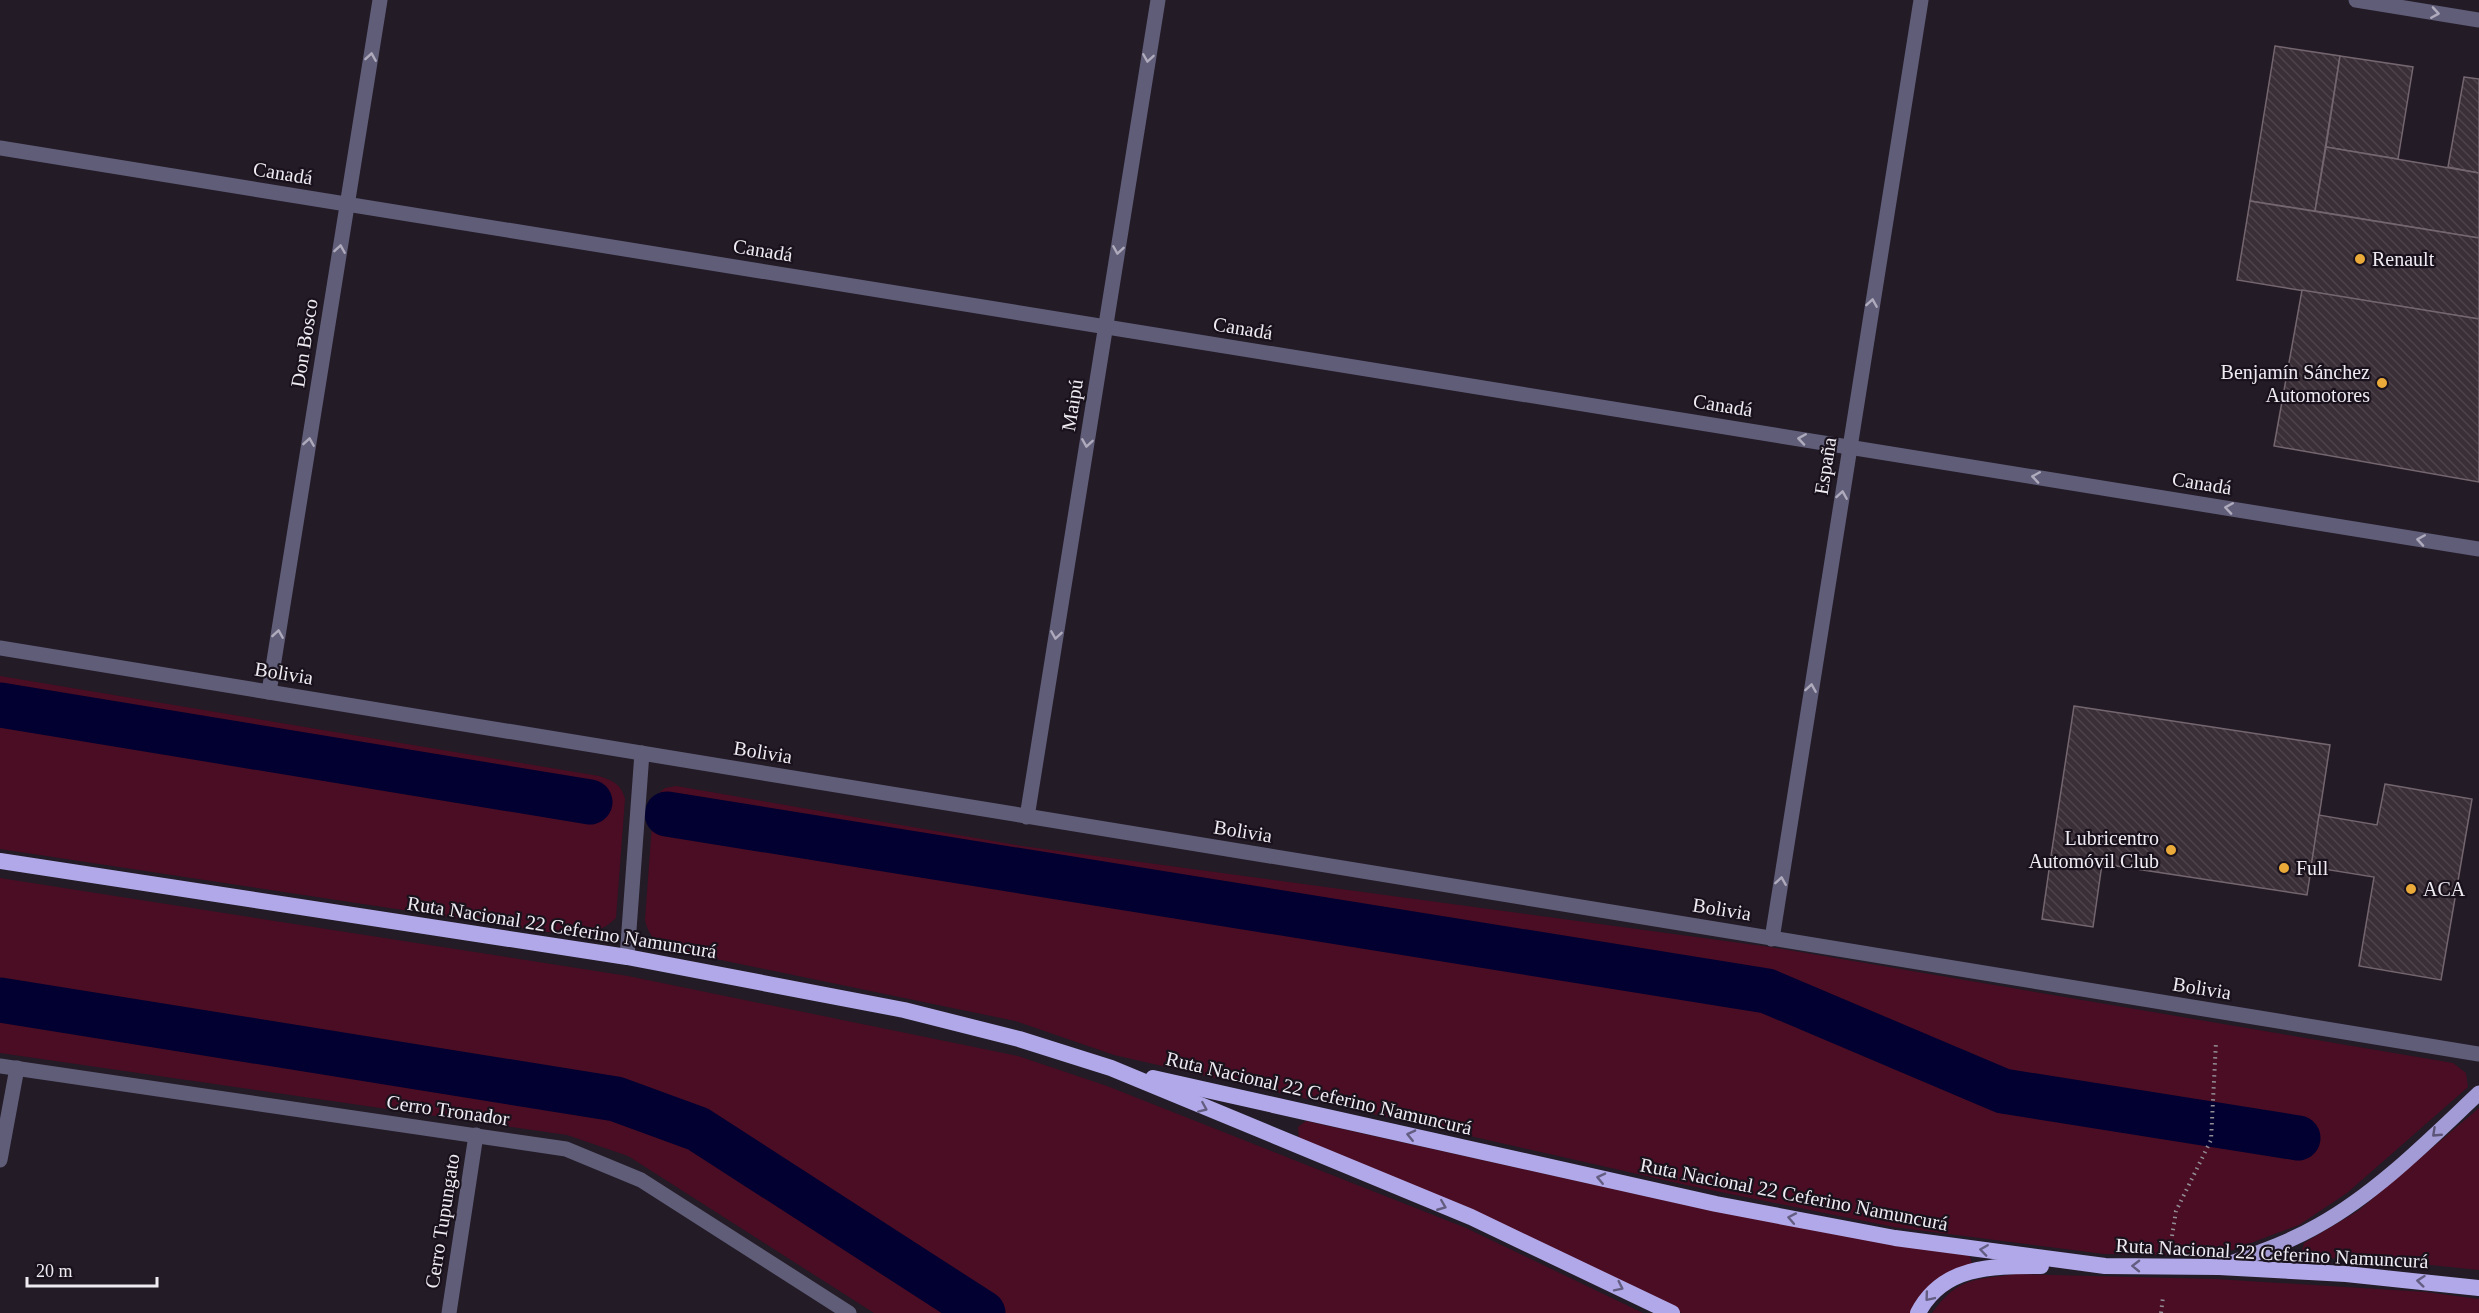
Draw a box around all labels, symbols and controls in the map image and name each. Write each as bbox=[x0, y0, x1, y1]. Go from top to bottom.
one-way arrow bbox=[2430, 6, 2439, 18]
one-way arrow bbox=[364, 52, 377, 62]
one-way arrow bbox=[1143, 53, 1155, 62]
street label: Canadá bbox=[252, 157, 314, 189]
street label: Canadá bbox=[732, 234, 794, 266]
one-way arrow bbox=[333, 245, 346, 255]
one-way arrow bbox=[1112, 246, 1124, 255]
place label: Renault bbox=[2372, 248, 2435, 270]
marker: Renault bbox=[2353, 252, 2367, 266]
street label: Don Bosco bbox=[286, 297, 322, 389]
one-way arrow bbox=[1866, 298, 1878, 308]
street label: Canadá bbox=[1212, 312, 1274, 344]
place label: Benjamín Sánchez Automotores bbox=[2221, 361, 2370, 406]
marker: Benjamín Sánchez Automotores bbox=[2375, 376, 2389, 390]
street label: Maipú bbox=[1057, 377, 1088, 433]
street label: Canadá bbox=[1692, 389, 1754, 421]
one-way arrow bbox=[1798, 434, 1807, 446]
street label: España bbox=[1810, 436, 1841, 496]
one-way arrow bbox=[302, 437, 315, 447]
one-way arrow bbox=[1081, 438, 1093, 448]
street label: Canadá bbox=[2171, 467, 2233, 499]
one-way arrow bbox=[2032, 472, 2041, 484]
one-way arrow bbox=[1835, 491, 1847, 500]
one-way arrow bbox=[2224, 503, 2233, 515]
one-way arrow bbox=[2417, 534, 2426, 546]
one-way arrow bbox=[271, 630, 284, 640]
one-way arrow bbox=[1050, 630, 1063, 640]
street label: Bolivia bbox=[253, 658, 315, 688]
one-way arrow bbox=[1805, 683, 1817, 693]
street label: Bolivia bbox=[732, 737, 794, 767]
street label: Bolivia bbox=[1212, 816, 1274, 846]
place label: Lubricentro Automóvil Club bbox=[2028, 827, 2159, 872]
marker: Lubricentro Automóvil Club bbox=[2164, 843, 2178, 857]
place label: Full bbox=[2296, 857, 2329, 879]
marker: Full bbox=[2277, 861, 2291, 875]
one-way arrow bbox=[1774, 876, 1787, 886]
place label: ACA bbox=[2423, 878, 2466, 900]
marker: ACA bbox=[2404, 882, 2418, 896]
street label: Ruta Nacional 22 Ceferino Namuncurá bbox=[406, 892, 719, 962]
street label: Bolivia bbox=[1691, 894, 1753, 924]
street label: Bolivia bbox=[2171, 973, 2233, 1003]
street label: Ruta Nacional 22 Ceferino Namuncurá bbox=[1164, 1047, 1474, 1139]
street label: Cerro Tronador bbox=[385, 1090, 511, 1130]
one-way arrow bbox=[1197, 1100, 1208, 1112]
one-way arrow bbox=[2433, 1126, 2443, 1137]
one-way arrow bbox=[1406, 1130, 1416, 1143]
street label: Cerro Tupungato bbox=[420, 1152, 464, 1290]
street label: Ruta Nacional 22 Ceferino Namuncurá bbox=[1638, 1153, 1950, 1235]
one-way arrow bbox=[1596, 1172, 1606, 1185]
one-way arrow bbox=[1436, 1199, 1447, 1211]
one-way arrow bbox=[1787, 1212, 1797, 1225]
street label: Ruta Nacional 22 Ceferino Namuncurá bbox=[2115, 1234, 2429, 1272]
one-way arrow bbox=[1980, 1244, 1989, 1256]
scale bar bbox=[27, 1250, 158, 1288]
one-way arrow bbox=[2131, 1260, 2140, 1272]
text: 20 m bbox=[36, 1261, 73, 1281]
one-way arrow bbox=[2416, 1275, 2426, 1288]
one-way arrow bbox=[1613, 1280, 1624, 1292]
one-way arrow bbox=[1926, 1290, 1937, 1301]

